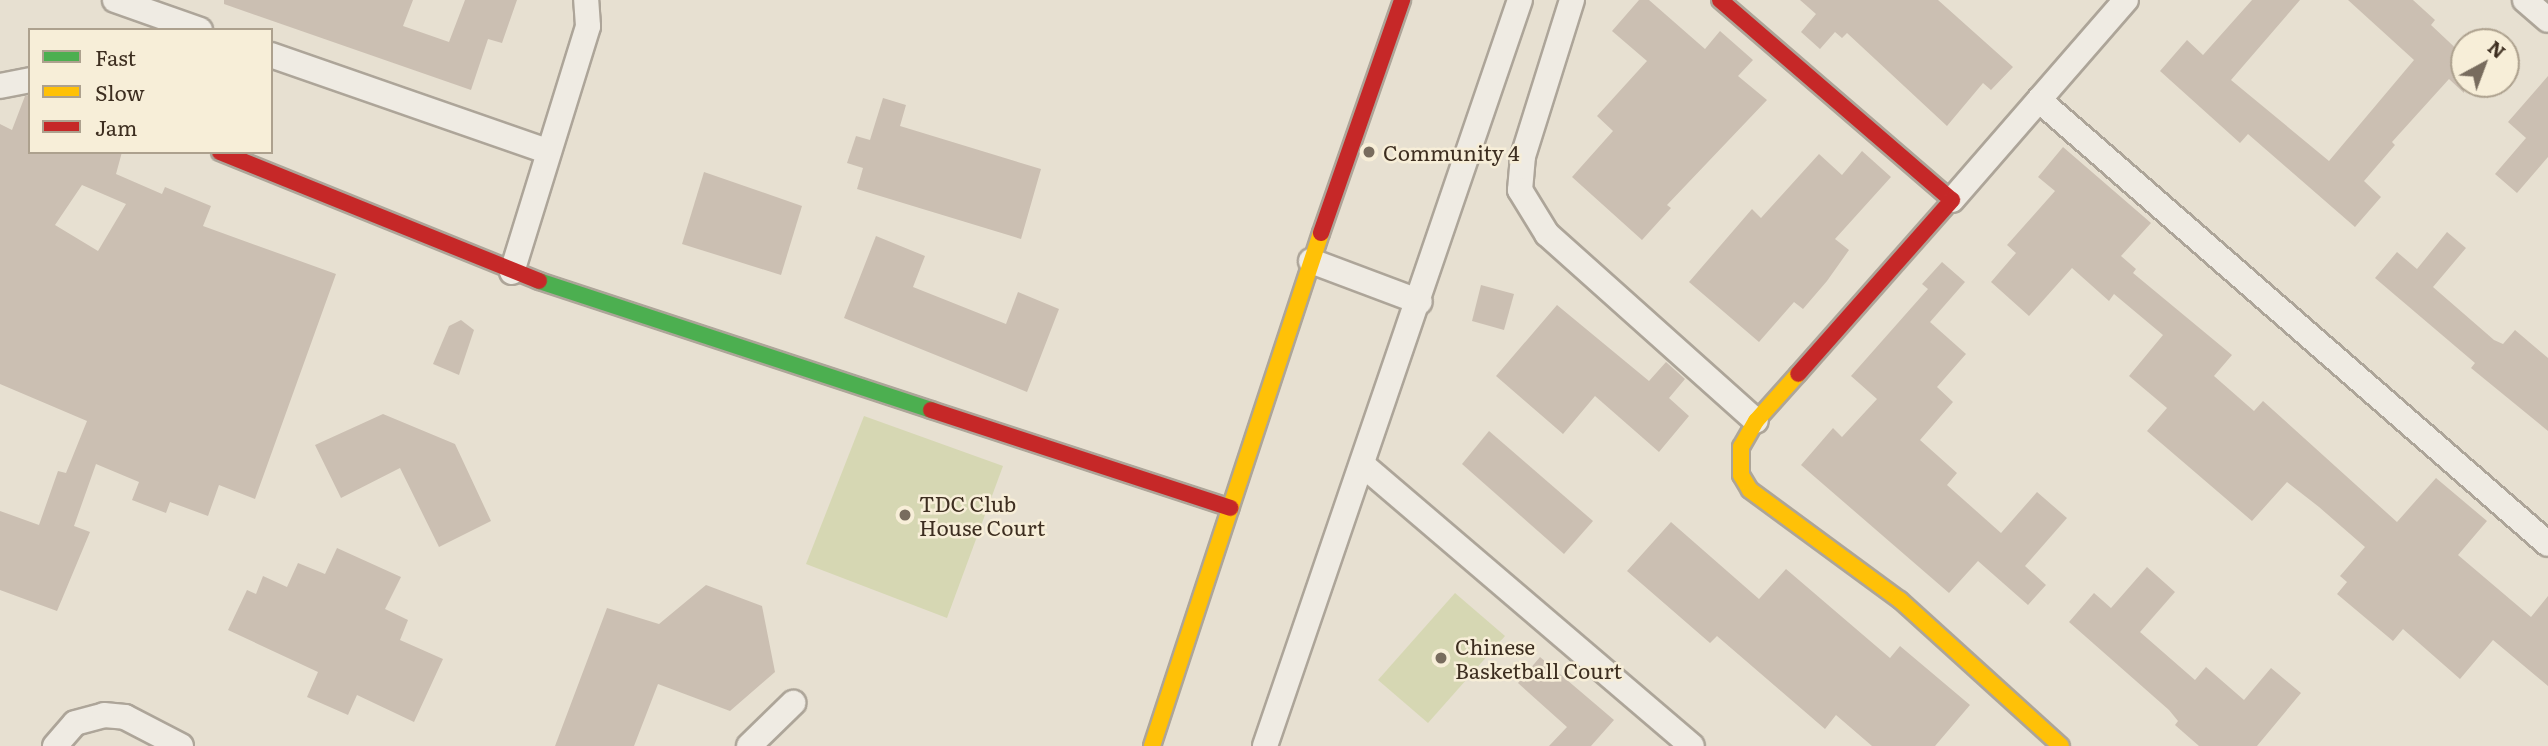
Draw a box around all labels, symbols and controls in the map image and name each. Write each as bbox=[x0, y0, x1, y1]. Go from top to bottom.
legend bbox=[28, 28, 273, 154]
north arrow bbox=[2450, 28, 2520, 98]
text: N bbox=[2482, 33, 2513, 64]
text: Fast bbox=[95, 41, 136, 72]
text: Slow bbox=[95, 76, 145, 107]
text: Jam bbox=[95, 111, 137, 142]
place label: Community 4 bbox=[1383, 139, 1520, 165]
marker: Community 4 bbox=[1361, 144, 1377, 160]
place label: TDC Club House Court bbox=[919, 490, 1045, 540]
marker: TDC Club House Court bbox=[897, 507, 913, 523]
place label: Chinese Basketball Court bbox=[1455, 633, 1622, 683]
marker: Chinese Basketball Court bbox=[1433, 650, 1449, 666]

